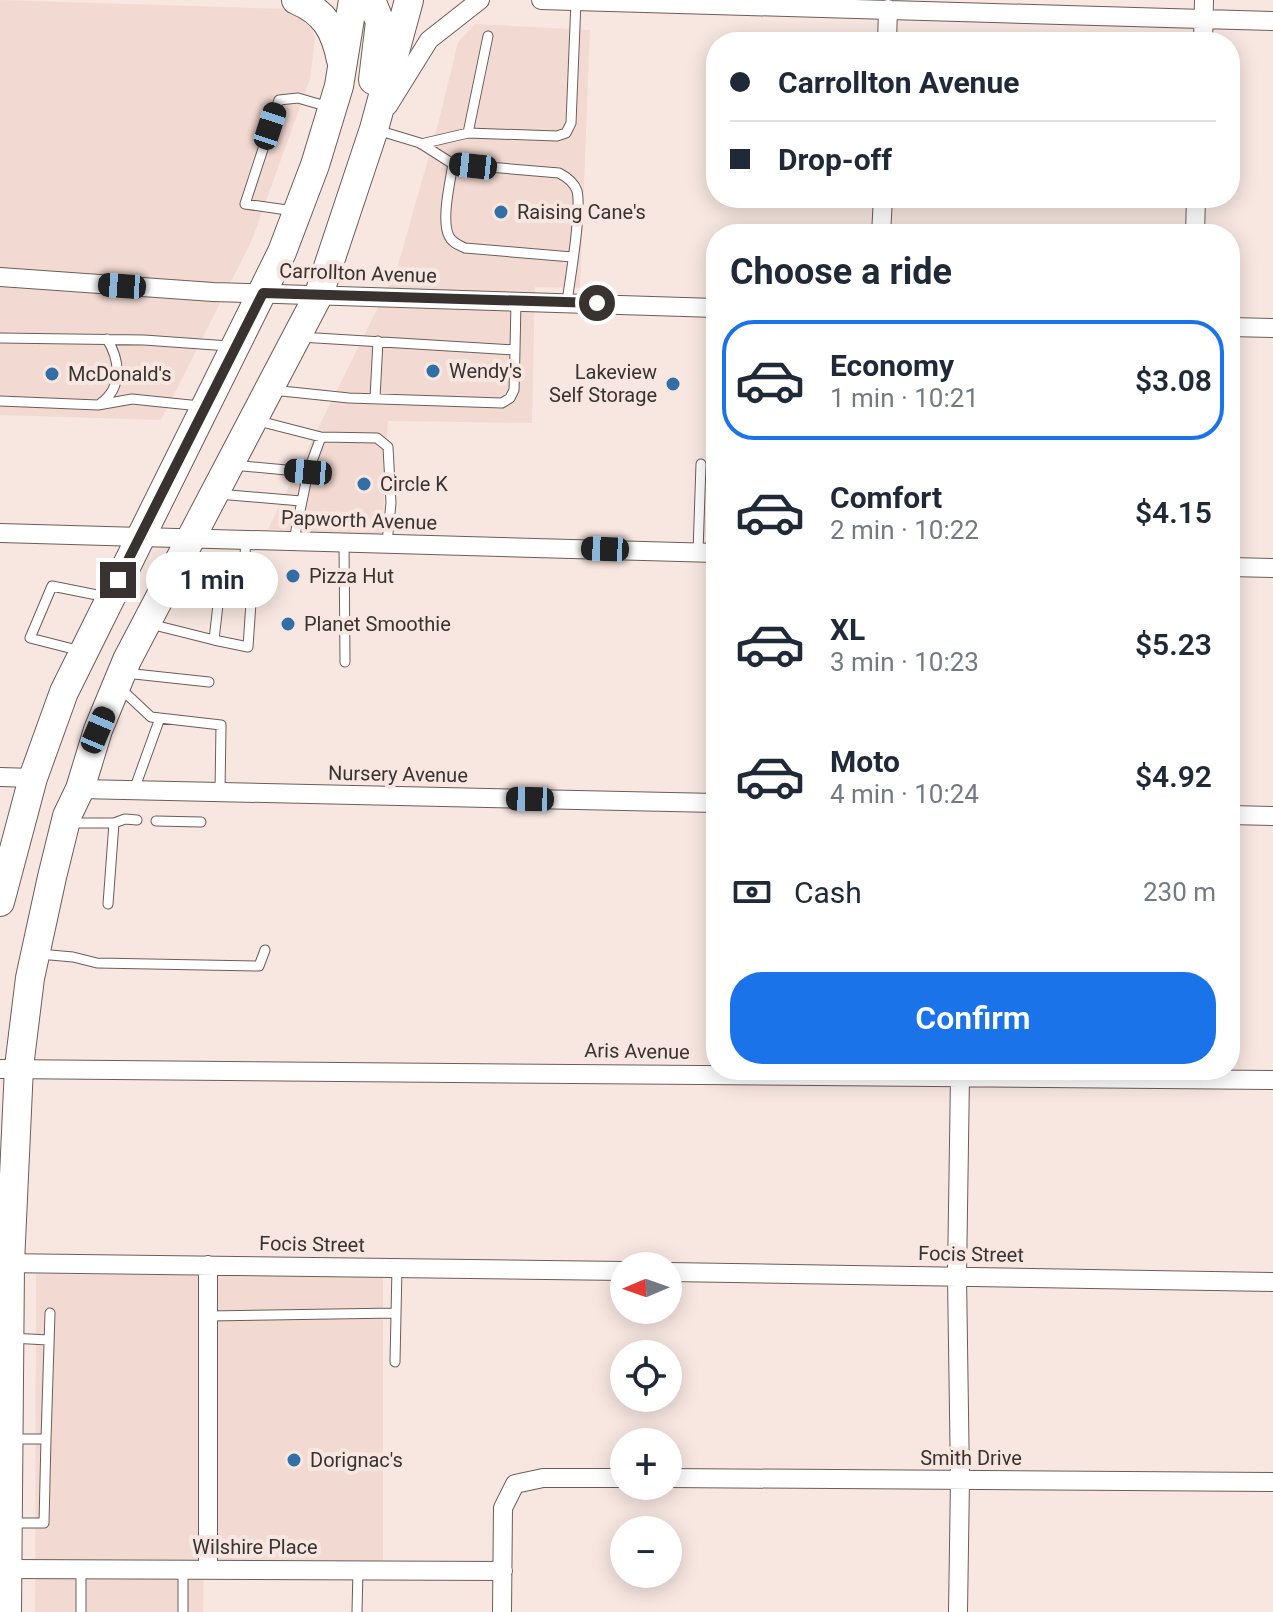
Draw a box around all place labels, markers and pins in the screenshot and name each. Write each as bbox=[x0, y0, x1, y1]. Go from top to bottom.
place label: Raising Cane's bbox=[517, 200, 646, 224]
marker: Raising Cane's bbox=[492, 203, 510, 221]
place label: Wendy's bbox=[449, 359, 522, 383]
place label: Lakeview Self Storage bbox=[549, 360, 657, 407]
place label: McDonald's bbox=[68, 362, 172, 386]
marker: Wendy's bbox=[424, 362, 442, 380]
marker: McDonald's bbox=[43, 365, 61, 383]
marker: Lakeview Self Storage bbox=[664, 375, 682, 393]
place label: Circle K bbox=[380, 472, 448, 496]
marker: Circle K bbox=[355, 475, 373, 493]
place label: Pizza Hut bbox=[309, 564, 394, 588]
marker: Pizza Hut bbox=[284, 567, 302, 585]
place label: Planet Smoothie bbox=[304, 612, 451, 636]
marker: Planet Smoothie bbox=[279, 615, 297, 633]
place label: Dorignac's bbox=[310, 1448, 403, 1472]
marker: Dorignac's bbox=[285, 1451, 303, 1469]

